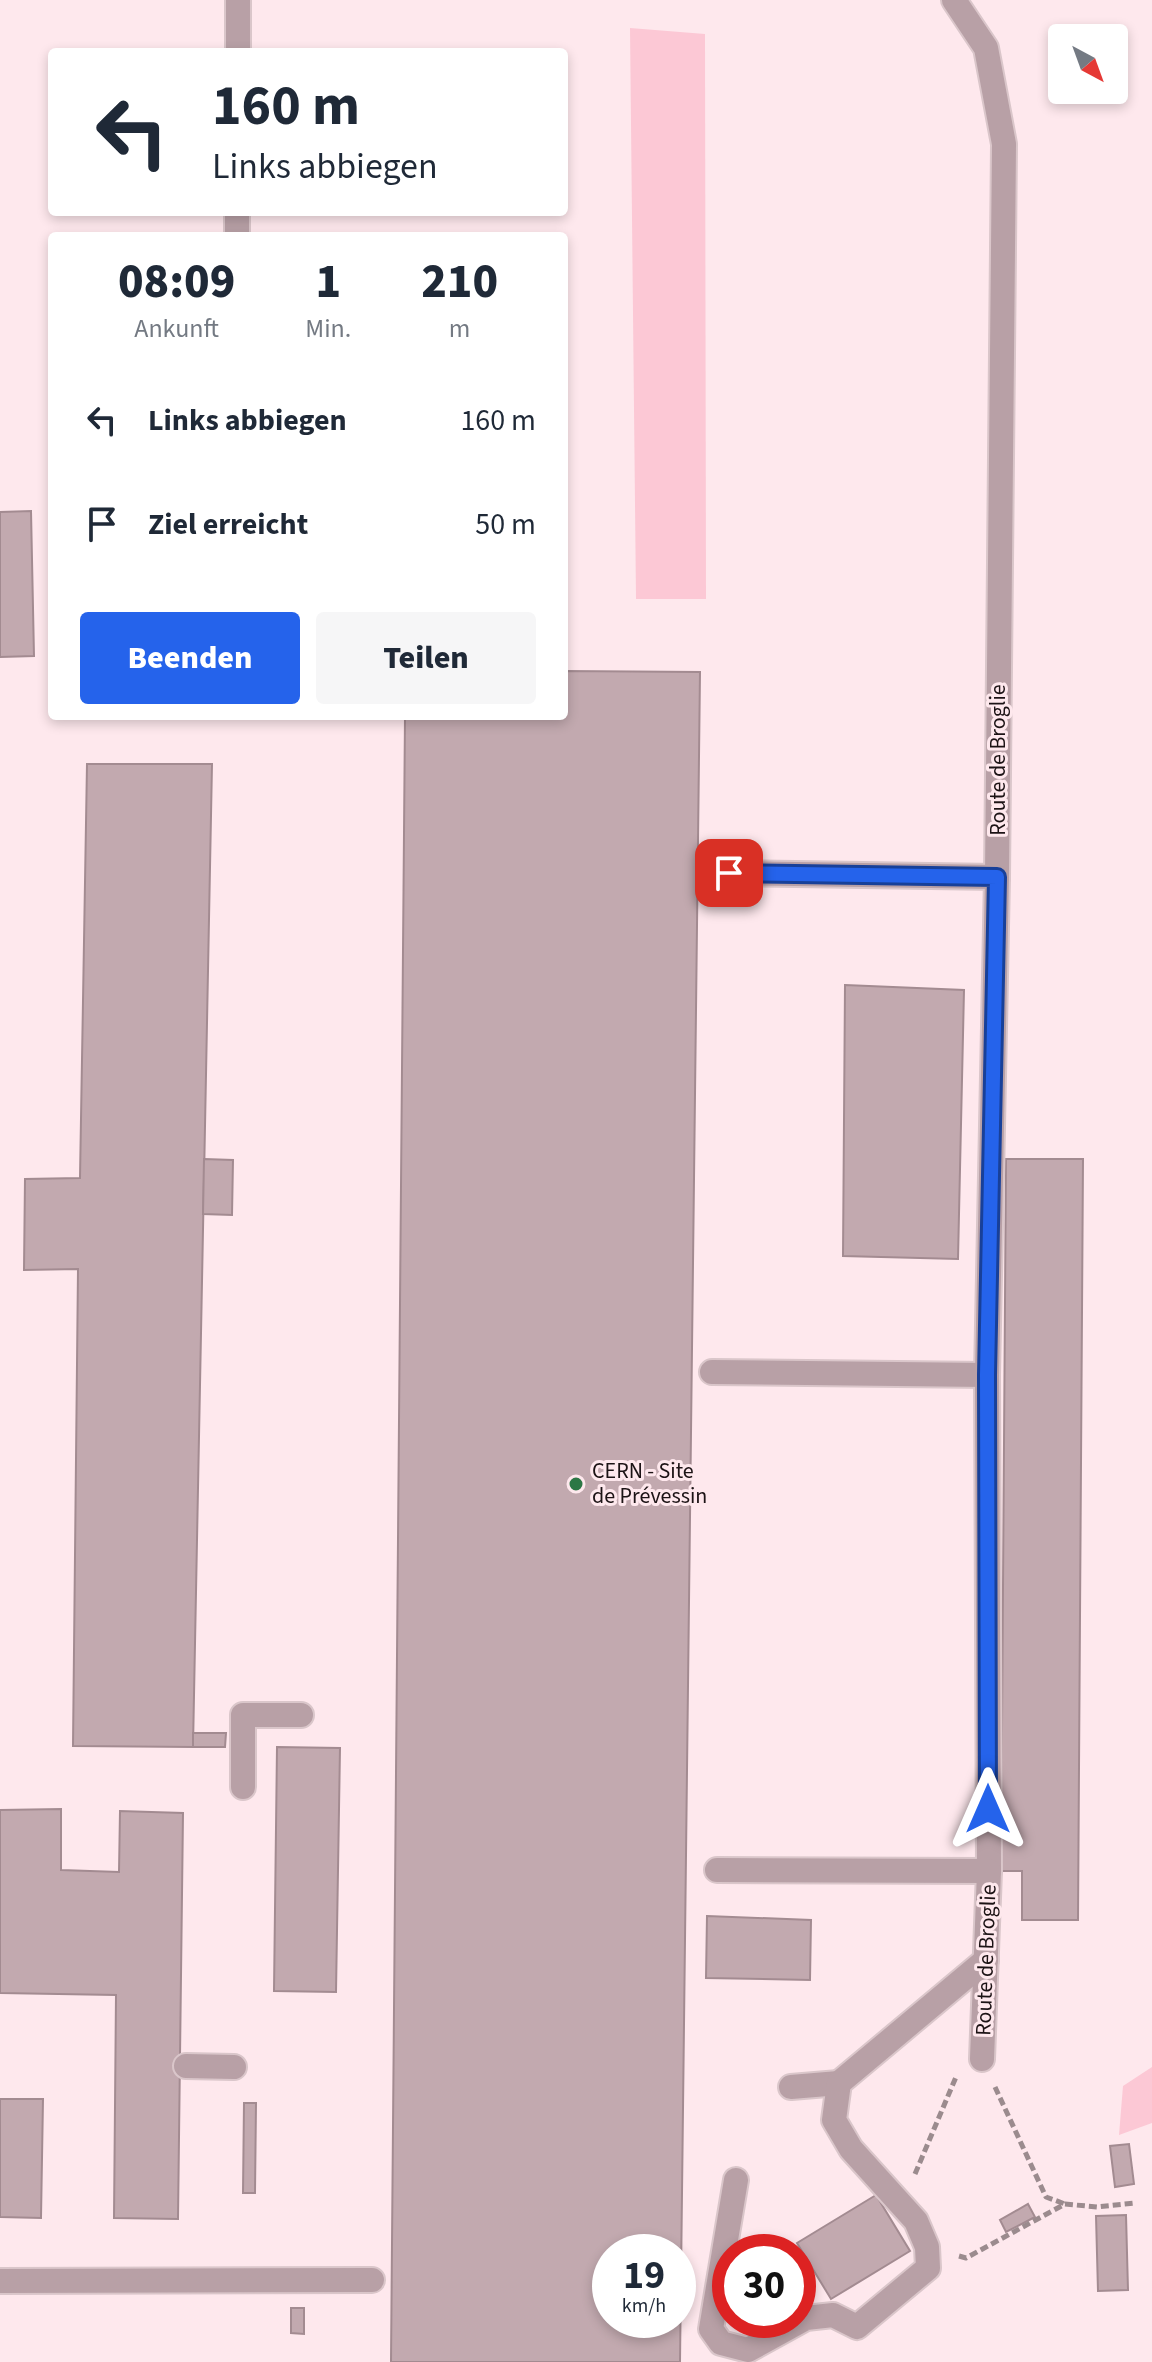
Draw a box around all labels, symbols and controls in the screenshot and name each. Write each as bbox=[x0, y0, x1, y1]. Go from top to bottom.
north arrow bbox=[1048, 24, 1128, 104]
map controls bbox=[1048, 24, 1128, 104]
text: 160 m bbox=[212, 67, 360, 146]
icon: left bbox=[80, 80, 184, 184]
text: Links abbiegen bbox=[212, 141, 438, 192]
text: 08:09 bbox=[118, 248, 235, 316]
text: 1 bbox=[315, 248, 341, 316]
text: 210 bbox=[421, 248, 498, 316]
text: Ankunft bbox=[134, 310, 219, 347]
text: Min. bbox=[305, 310, 351, 347]
text: m bbox=[449, 310, 470, 347]
icon: left bbox=[80, 398, 124, 442]
text: Links abbiegen bbox=[148, 399, 347, 442]
text: 160 m bbox=[460, 399, 536, 442]
icon: arrive bbox=[80, 502, 124, 546]
text: Ziel erreicht bbox=[148, 503, 308, 546]
text: 50 m bbox=[475, 503, 536, 546]
button: Beenden bbox=[80, 612, 300, 704]
button: Teilen bbox=[316, 612, 536, 704]
street label: Route de Broglie bbox=[982, 684, 1014, 836]
pin bbox=[695, 839, 763, 907]
icon: arrive bbox=[707, 851, 751, 895]
place label: CERN - Site de Prévessin bbox=[592, 1455, 707, 1512]
marker: CERN - Site de Prévessin bbox=[567, 1475, 585, 1493]
position arrow bbox=[946, 1767, 1030, 1851]
street label: Route de Broglie bbox=[967, 1884, 1005, 2036]
speed limit sign: 30 bbox=[712, 2234, 816, 2338]
text: 19 bbox=[623, 2247, 665, 2304]
text: km/h bbox=[622, 2292, 666, 2320]

